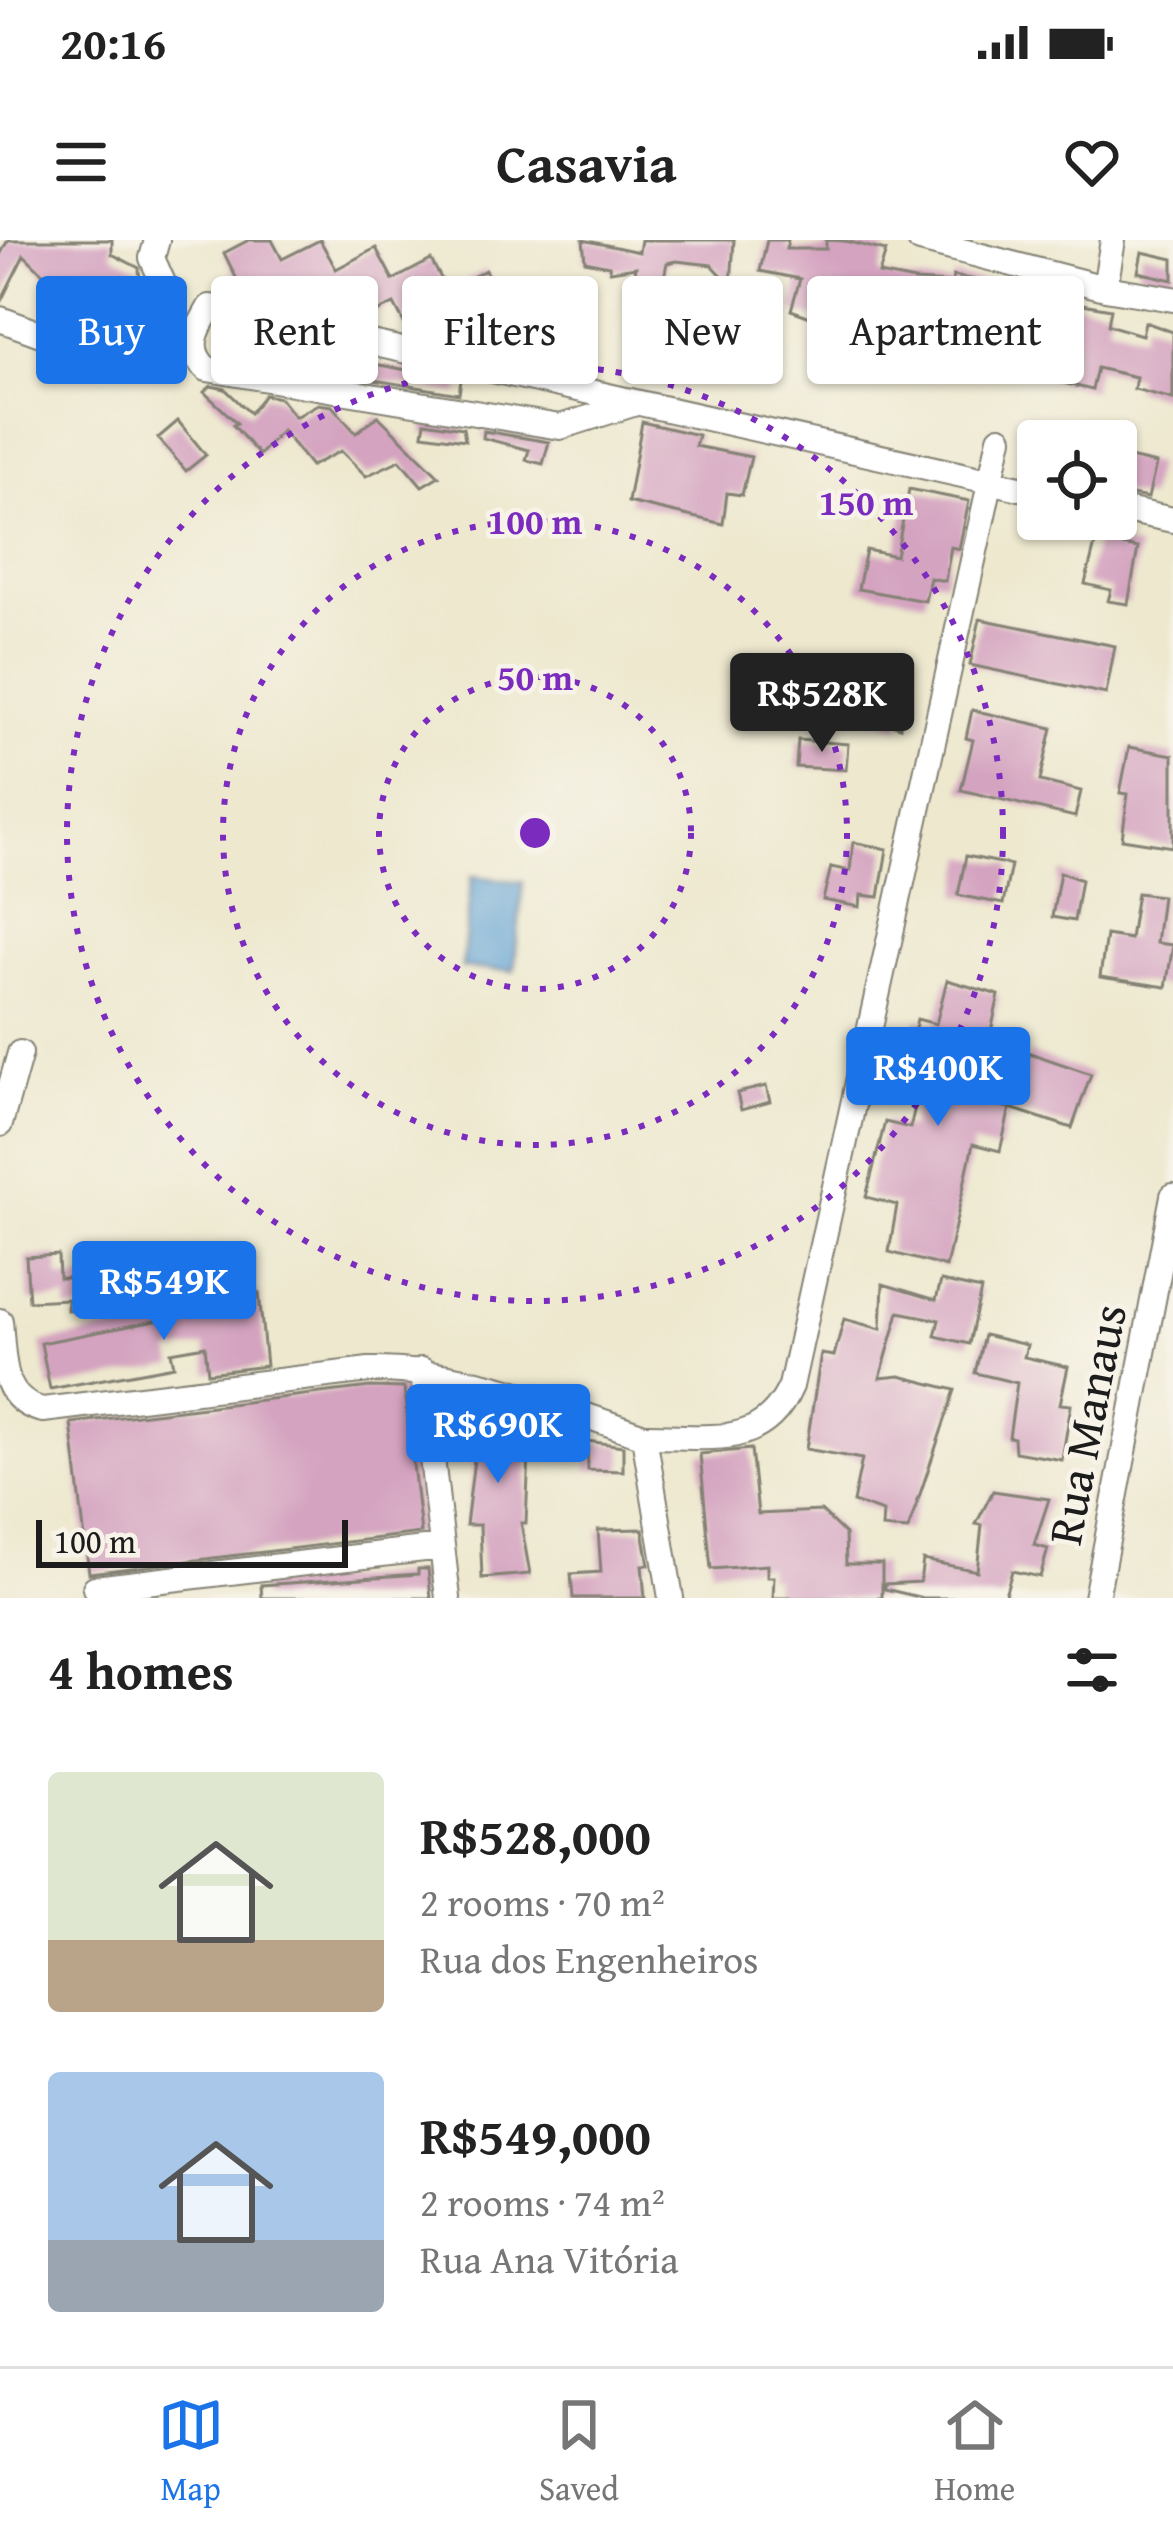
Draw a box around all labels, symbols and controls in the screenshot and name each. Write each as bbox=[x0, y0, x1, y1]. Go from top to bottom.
text: 20:16 bbox=[60, 10, 166, 75]
text: Casavia bbox=[496, 123, 677, 202]
icon: menu bbox=[48, 129, 114, 195]
icon: heart bbox=[1059, 129, 1125, 195]
chip: Buy bbox=[36, 276, 187, 384]
chip: Rent bbox=[211, 276, 378, 384]
chip: Filters bbox=[402, 276, 598, 384]
chip: New bbox=[622, 276, 783, 384]
chip: Apartment bbox=[807, 276, 1084, 384]
map controls bbox=[1017, 420, 1137, 540]
button: locate bbox=[1017, 420, 1137, 540]
text: 150 m bbox=[819, 475, 914, 528]
text: 100 m bbox=[488, 494, 583, 547]
text: 50 m bbox=[497, 650, 573, 703]
pin: R$528K bbox=[724, 653, 920, 755]
text: R$528K bbox=[757, 663, 887, 720]
centre of rings bbox=[514, 812, 556, 854]
pin: R$400K bbox=[840, 1027, 1036, 1129]
text: R$400K bbox=[873, 1037, 1003, 1094]
pin: R$549K bbox=[66, 1241, 262, 1343]
text: R$549K bbox=[99, 1251, 229, 1308]
street label: Rua Manaus bbox=[1028, 1298, 1144, 1550]
pin: R$690K bbox=[400, 1384, 596, 1486]
text: R$690K bbox=[433, 1394, 563, 1451]
scale bar bbox=[36, 1514, 348, 1567]
text: 100 m bbox=[54, 1517, 136, 1565]
text: 4 homes bbox=[48, 1633, 234, 1708]
icon: filters bbox=[1059, 1637, 1125, 1703]
text: R$528,000 bbox=[420, 1798, 651, 1873]
icon: home bbox=[144, 1820, 288, 1964]
text: 2 rooms · 70 m² bbox=[420, 1873, 665, 1930]
text: Rua dos Engenheiros bbox=[420, 1930, 759, 1987]
text: R$549,000 bbox=[420, 2098, 651, 2173]
icon: home bbox=[144, 2120, 288, 2264]
text: 2 rooms · 74 m² bbox=[420, 2173, 665, 2230]
text: Rua Ana Vitória bbox=[420, 2230, 679, 2287]
tab: Map bbox=[158, 2392, 224, 2512]
tab: Saved bbox=[539, 2392, 619, 2512]
tab: Home bbox=[934, 2392, 1015, 2512]

